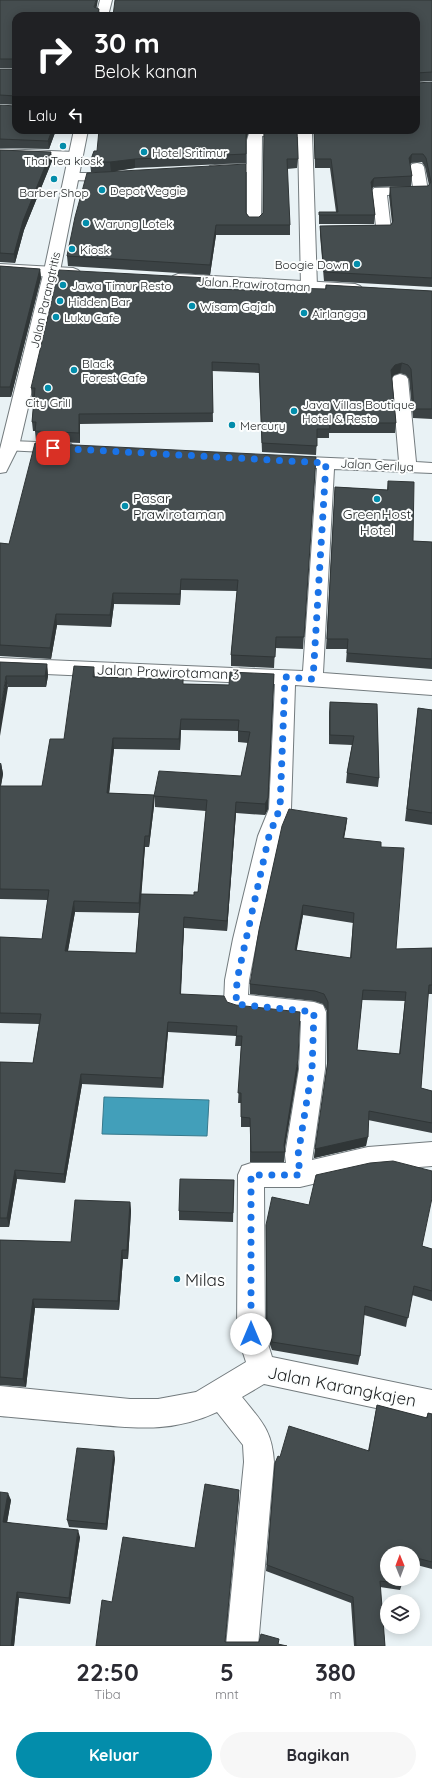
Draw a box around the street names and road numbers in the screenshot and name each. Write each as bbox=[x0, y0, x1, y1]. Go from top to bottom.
street label: Jalan Parangtritis bbox=[27, 250, 63, 350]
street label: Jalan Prawirotaman bbox=[197, 274, 311, 294]
street label: Jalan Gerilya bbox=[340, 456, 414, 474]
street label: Jalan Prawirotaman 3 bbox=[96, 661, 240, 683]
street label: Jalan Karangkajen bbox=[266, 1361, 418, 1411]

